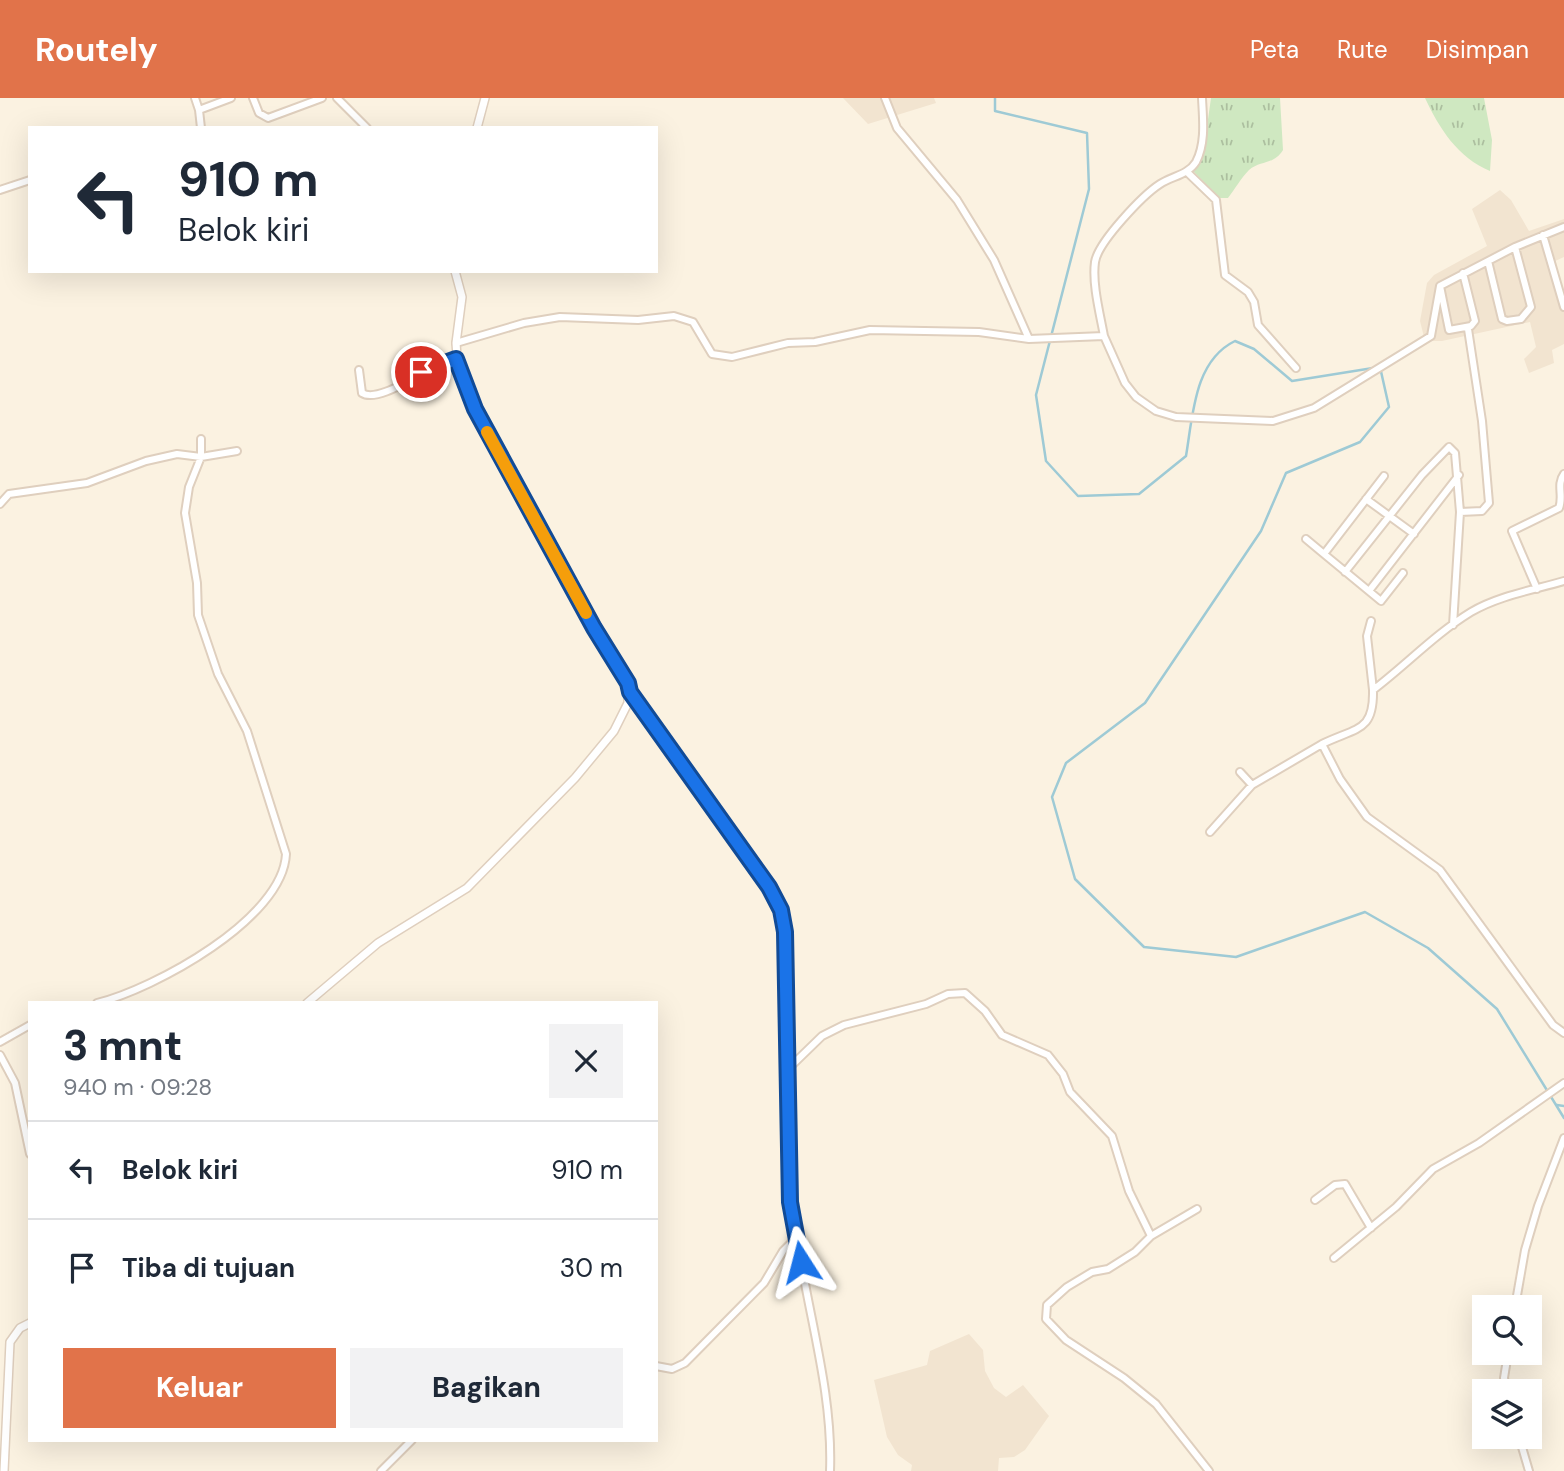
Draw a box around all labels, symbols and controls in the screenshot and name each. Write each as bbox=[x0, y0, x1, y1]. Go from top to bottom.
text: Routely bbox=[35, 28, 158, 71]
text: Peta bbox=[1250, 34, 1299, 65]
text: Rute bbox=[1337, 34, 1388, 65]
text: Disimpan bbox=[1426, 34, 1529, 65]
text: 910 m bbox=[178, 147, 319, 211]
icon: left bbox=[63, 154, 154, 245]
text: Belok kiri bbox=[178, 209, 310, 251]
pin bbox=[391, 342, 451, 402]
icon: arrive bbox=[402, 353, 440, 391]
text: 3 mnt bbox=[63, 1018, 182, 1073]
button: close bbox=[549, 1024, 623, 1098]
text: 940 m · 09:28 bbox=[63, 1072, 212, 1102]
icon: left bbox=[63, 1151, 101, 1189]
text: Belok kiri bbox=[122, 1153, 238, 1187]
text: 910 m bbox=[551, 1153, 623, 1187]
position arrow bbox=[764, 1225, 838, 1299]
icon: arrive bbox=[63, 1249, 101, 1287]
text: Tiba di tujuan bbox=[122, 1251, 295, 1285]
text: 30 m bbox=[560, 1251, 623, 1285]
map controls bbox=[1472, 1295, 1542, 1449]
button: search bbox=[1472, 1295, 1542, 1365]
button: Keluar bbox=[63, 1348, 336, 1428]
button: Bagikan bbox=[350, 1348, 623, 1428]
button: layers bbox=[1472, 1379, 1542, 1449]

